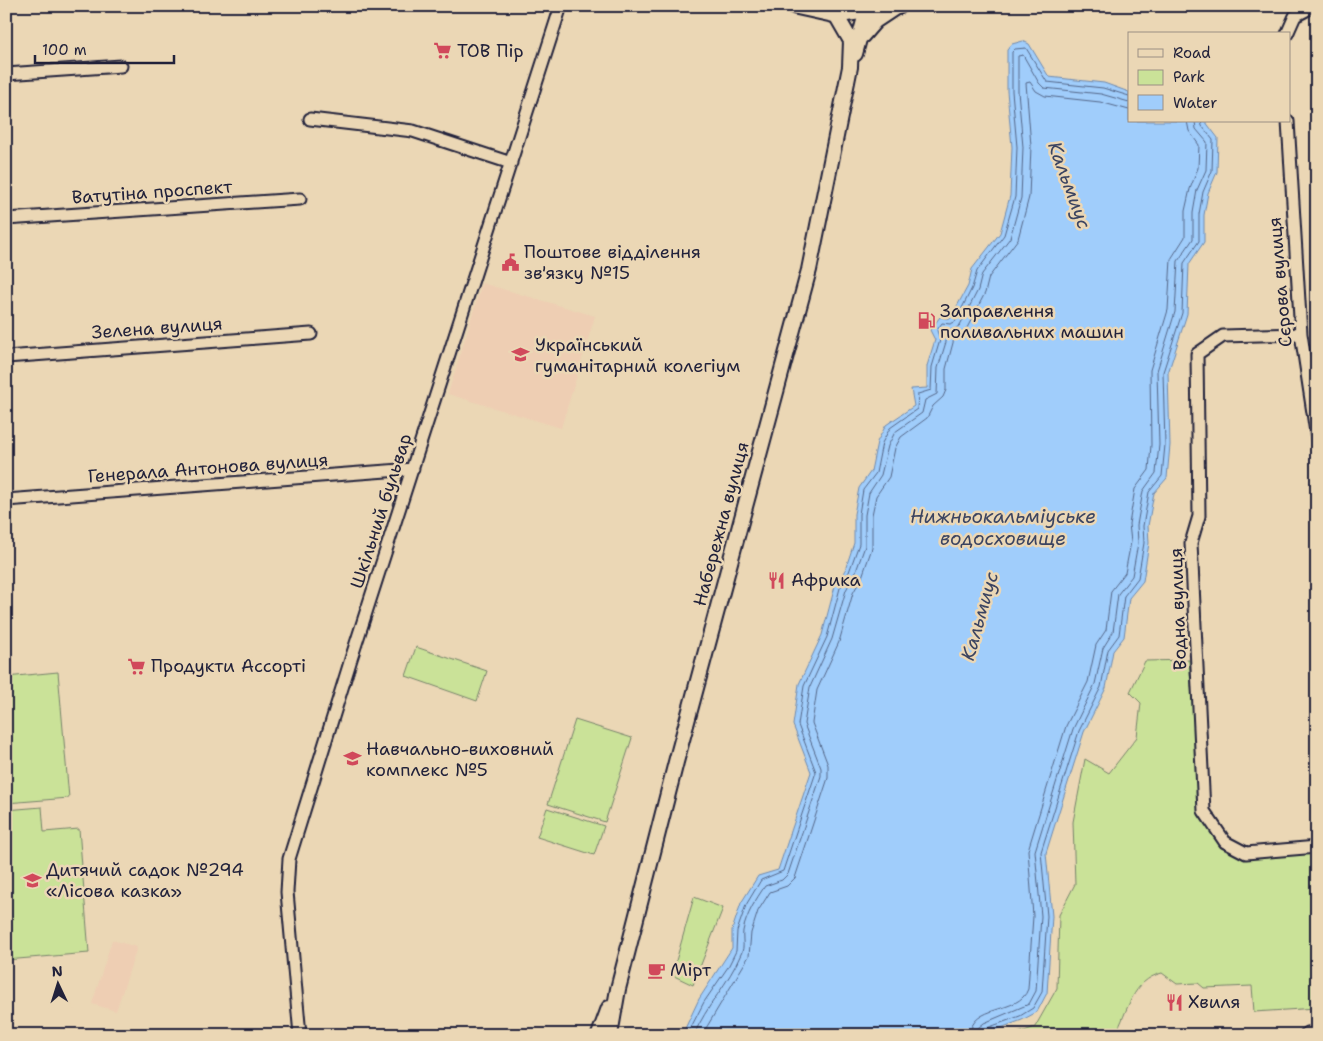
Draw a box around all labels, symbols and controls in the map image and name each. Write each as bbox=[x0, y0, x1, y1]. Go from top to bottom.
scale bar bbox=[35, 32, 174, 64]
legend bbox=[1128, 32, 1290, 122]
place label: ТОВ Пір bbox=[457, 39, 524, 63]
text: 100 m bbox=[42, 40, 87, 60]
supermarket icon: ТОВ Пір bbox=[433, 41, 453, 61]
text: Road bbox=[1173, 43, 1211, 63]
text: Park bbox=[1173, 67, 1205, 87]
text: Water bbox=[1173, 93, 1217, 113]
water label: Кальмиус bbox=[1042, 138, 1097, 232]
street label: Ватутіна проспект bbox=[71, 174, 234, 210]
street label: Сєрова вулиця bbox=[1262, 216, 1298, 348]
place label: Поштове відділення зв'язку №15 bbox=[524, 240, 701, 285]
public building icon: Поштове відділення зв'язку №15 bbox=[500, 252, 520, 272]
place label: Заправлення поливальних машин bbox=[940, 299, 1124, 344]
street label: Зелена вулиця bbox=[91, 311, 223, 345]
fuel station icon: Заправлення поливальних машин bbox=[916, 311, 936, 331]
place label: Український гуманітарний колегіум bbox=[535, 333, 740, 378]
school or university icon: Український гуманітарний колегіум bbox=[511, 345, 531, 365]
street label: Шкільний бульвар bbox=[345, 430, 417, 592]
street label: Набережна вулиця bbox=[688, 439, 754, 609]
street label: Генерала Антонова вулиця bbox=[87, 448, 329, 488]
water label: Нижньокальміуське водосховище bbox=[910, 504, 1096, 551]
street label: Водна вулиця bbox=[1164, 547, 1192, 671]
place label: Африка bbox=[791, 568, 861, 592]
water label: Кальмиус bbox=[955, 569, 1004, 663]
restaurant icon: Африка bbox=[767, 570, 787, 590]
place label: Продукти Ассорті bbox=[151, 654, 306, 678]
supermarket icon: Продукти Ассорті bbox=[127, 656, 147, 676]
place label: Навчально-виховний комплекс №5 bbox=[366, 737, 554, 782]
school or university icon: Навчально-виховний комплекс №5 bbox=[342, 749, 362, 769]
place label: Дитячий садок №294 «Лісова казка» bbox=[46, 858, 244, 903]
school or university icon: Дитячий садок №294 «Лісова казка» bbox=[22, 870, 42, 890]
north arrow bbox=[32, 958, 82, 1008]
place label: Мірт bbox=[670, 958, 712, 982]
cafe icon: Мірт bbox=[646, 960, 666, 980]
text: N bbox=[51, 962, 63, 980]
place label: Хвиля bbox=[1188, 990, 1241, 1014]
restaurant icon: Хвиля bbox=[1164, 992, 1184, 1012]

